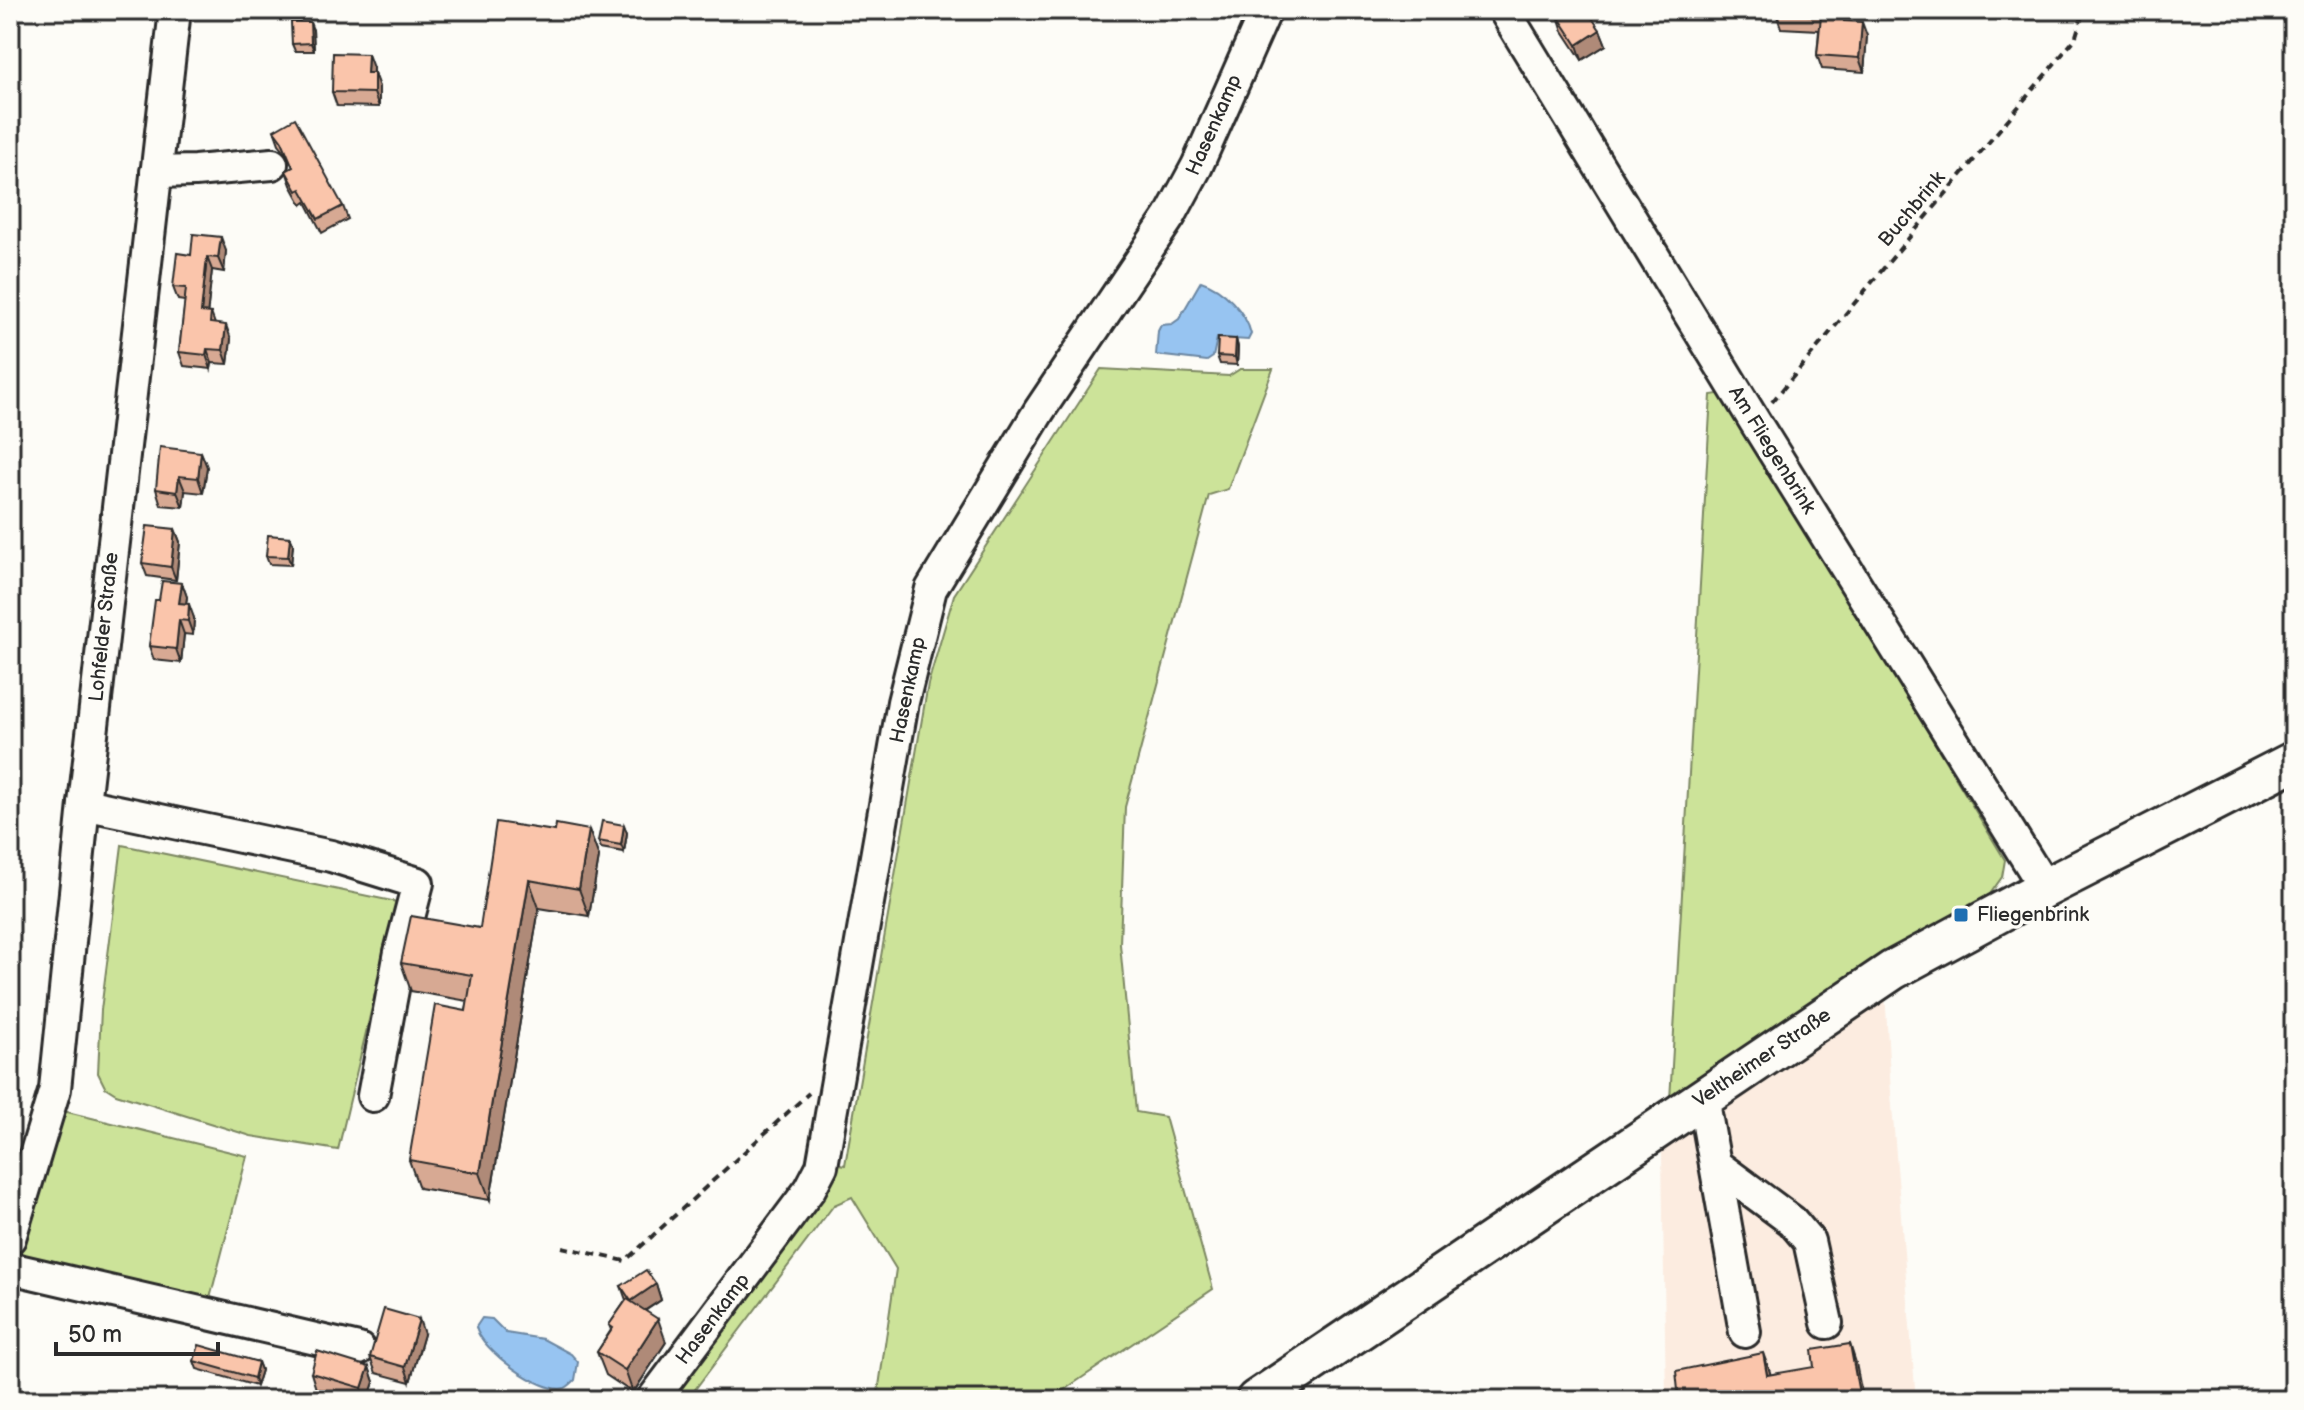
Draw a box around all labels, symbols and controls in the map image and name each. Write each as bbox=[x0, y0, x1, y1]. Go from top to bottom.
street label: Hasenkamp bbox=[1181, 71, 1247, 179]
street label: Buchbrink bbox=[1874, 166, 1951, 252]
street label: Am Fliegenbrink bbox=[1723, 382, 1821, 519]
street label: Lohfelder Straße bbox=[84, 551, 124, 703]
street label: Hasenkamp bbox=[885, 635, 931, 745]
place label: Fliegenbrink bbox=[1977, 903, 2089, 927]
marker: Fliegenbrink bbox=[1952, 906, 1970, 924]
street label: Veltheimer Straße bbox=[1689, 1003, 1836, 1113]
street label: Hasenkamp bbox=[671, 1269, 755, 1369]
scale bar bbox=[56, 1306, 218, 1356]
text: 50 m bbox=[68, 1320, 122, 1349]

